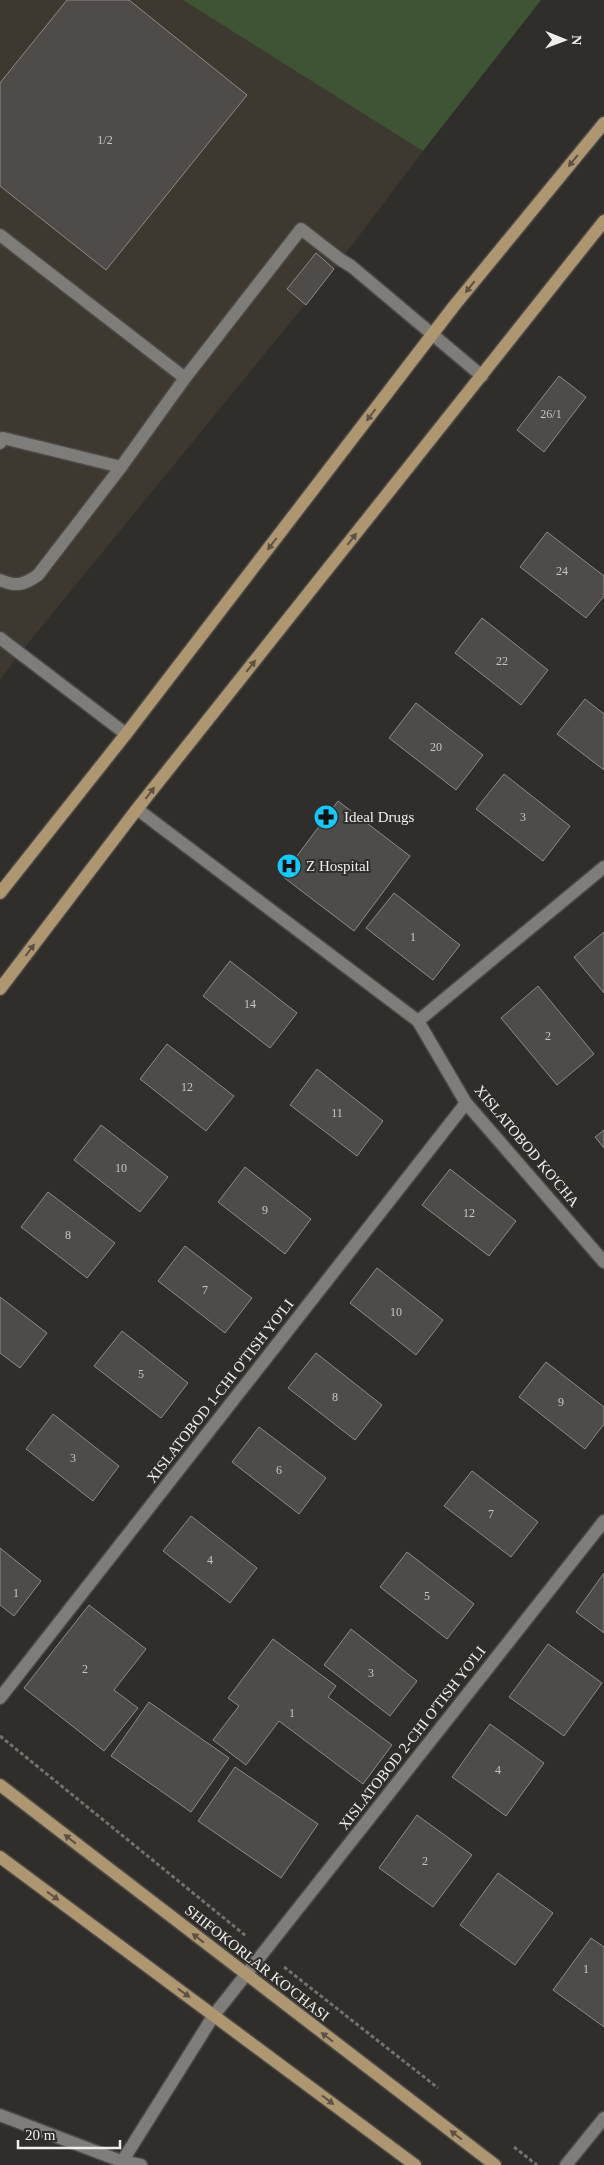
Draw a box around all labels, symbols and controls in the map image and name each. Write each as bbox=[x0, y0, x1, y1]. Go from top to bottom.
north arrow bbox=[539, 15, 589, 65]
text: N bbox=[569, 35, 584, 45]
house number: 1/2 bbox=[97, 133, 113, 147]
one-way arrow bbox=[568, 154, 579, 167]
one-way arrow bbox=[465, 280, 476, 293]
house number: 26/1 bbox=[540, 407, 562, 421]
one-way arrow bbox=[366, 408, 376, 422]
one-way arrow bbox=[347, 533, 358, 546]
one-way arrow bbox=[267, 537, 277, 551]
house number: 24 bbox=[556, 564, 568, 578]
house number: 22 bbox=[496, 654, 508, 668]
one-way arrow bbox=[246, 659, 256, 673]
house number: 20 bbox=[430, 740, 442, 754]
one-way arrow bbox=[144, 787, 155, 800]
pharmacy icon: Ideal Drugs bbox=[313, 804, 339, 830]
place label: Ideal Drugs bbox=[344, 809, 415, 825]
house number: 3 bbox=[520, 810, 526, 824]
hospital icon: Z Hospital bbox=[276, 853, 302, 879]
place label: Z Hospital bbox=[306, 858, 370, 874]
house number: 1 bbox=[410, 930, 416, 944]
one-way arrow bbox=[24, 944, 35, 957]
house number: 14 bbox=[244, 997, 256, 1011]
house number: 2 bbox=[545, 1029, 551, 1043]
house number: 12 bbox=[181, 1080, 193, 1094]
street label: XISLATOBOD KO'CHA bbox=[471, 1082, 583, 1210]
house number: 11 bbox=[331, 1106, 343, 1120]
house number: 10 bbox=[115, 1161, 127, 1175]
house number: 9 bbox=[262, 1203, 268, 1217]
house number: 12 bbox=[463, 1206, 475, 1220]
house number: 8 bbox=[65, 1228, 71, 1242]
house number: 7 bbox=[202, 1283, 208, 1297]
street label: XISLATOBOD 1-CHI O'TISH YO'LI bbox=[143, 1296, 297, 1486]
house number: 10 bbox=[390, 1305, 402, 1319]
house number: 5 bbox=[138, 1367, 144, 1381]
house number: 8 bbox=[332, 1390, 338, 1404]
house number: 9 bbox=[558, 1395, 564, 1409]
house number: 3 bbox=[70, 1451, 76, 1465]
house number: 6 bbox=[276, 1463, 282, 1477]
house number: 7 bbox=[488, 1507, 494, 1521]
house number: 4 bbox=[207, 1553, 213, 1567]
house number: 1 bbox=[13, 1586, 19, 1600]
house number: 5 bbox=[424, 1589, 430, 1603]
street label: XISLATOBOD 2-CHI O'TISH YO'LI bbox=[335, 1643, 489, 1833]
house number: 2 bbox=[82, 1662, 88, 1676]
house number: 3 bbox=[368, 1666, 374, 1680]
house number: 1 bbox=[289, 1706, 295, 1720]
house number: 4 bbox=[495, 1763, 501, 1777]
one-way arrow bbox=[63, 1833, 76, 1844]
house number: 2 bbox=[422, 1854, 428, 1868]
one-way arrow bbox=[46, 1891, 60, 1901]
street label: SHIFOKORLAR KO'CHASI bbox=[182, 1902, 332, 2024]
one-way arrow bbox=[192, 1933, 205, 1944]
house number: 1 bbox=[583, 1962, 589, 1976]
one-way arrow bbox=[177, 1987, 190, 1998]
one-way arrow bbox=[320, 2032, 334, 2042]
one-way arrow bbox=[321, 2095, 335, 2105]
scale bar bbox=[18, 2118, 120, 2150]
text: 20 m bbox=[25, 2127, 56, 2143]
one-way arrow bbox=[450, 2130, 463, 2141]

